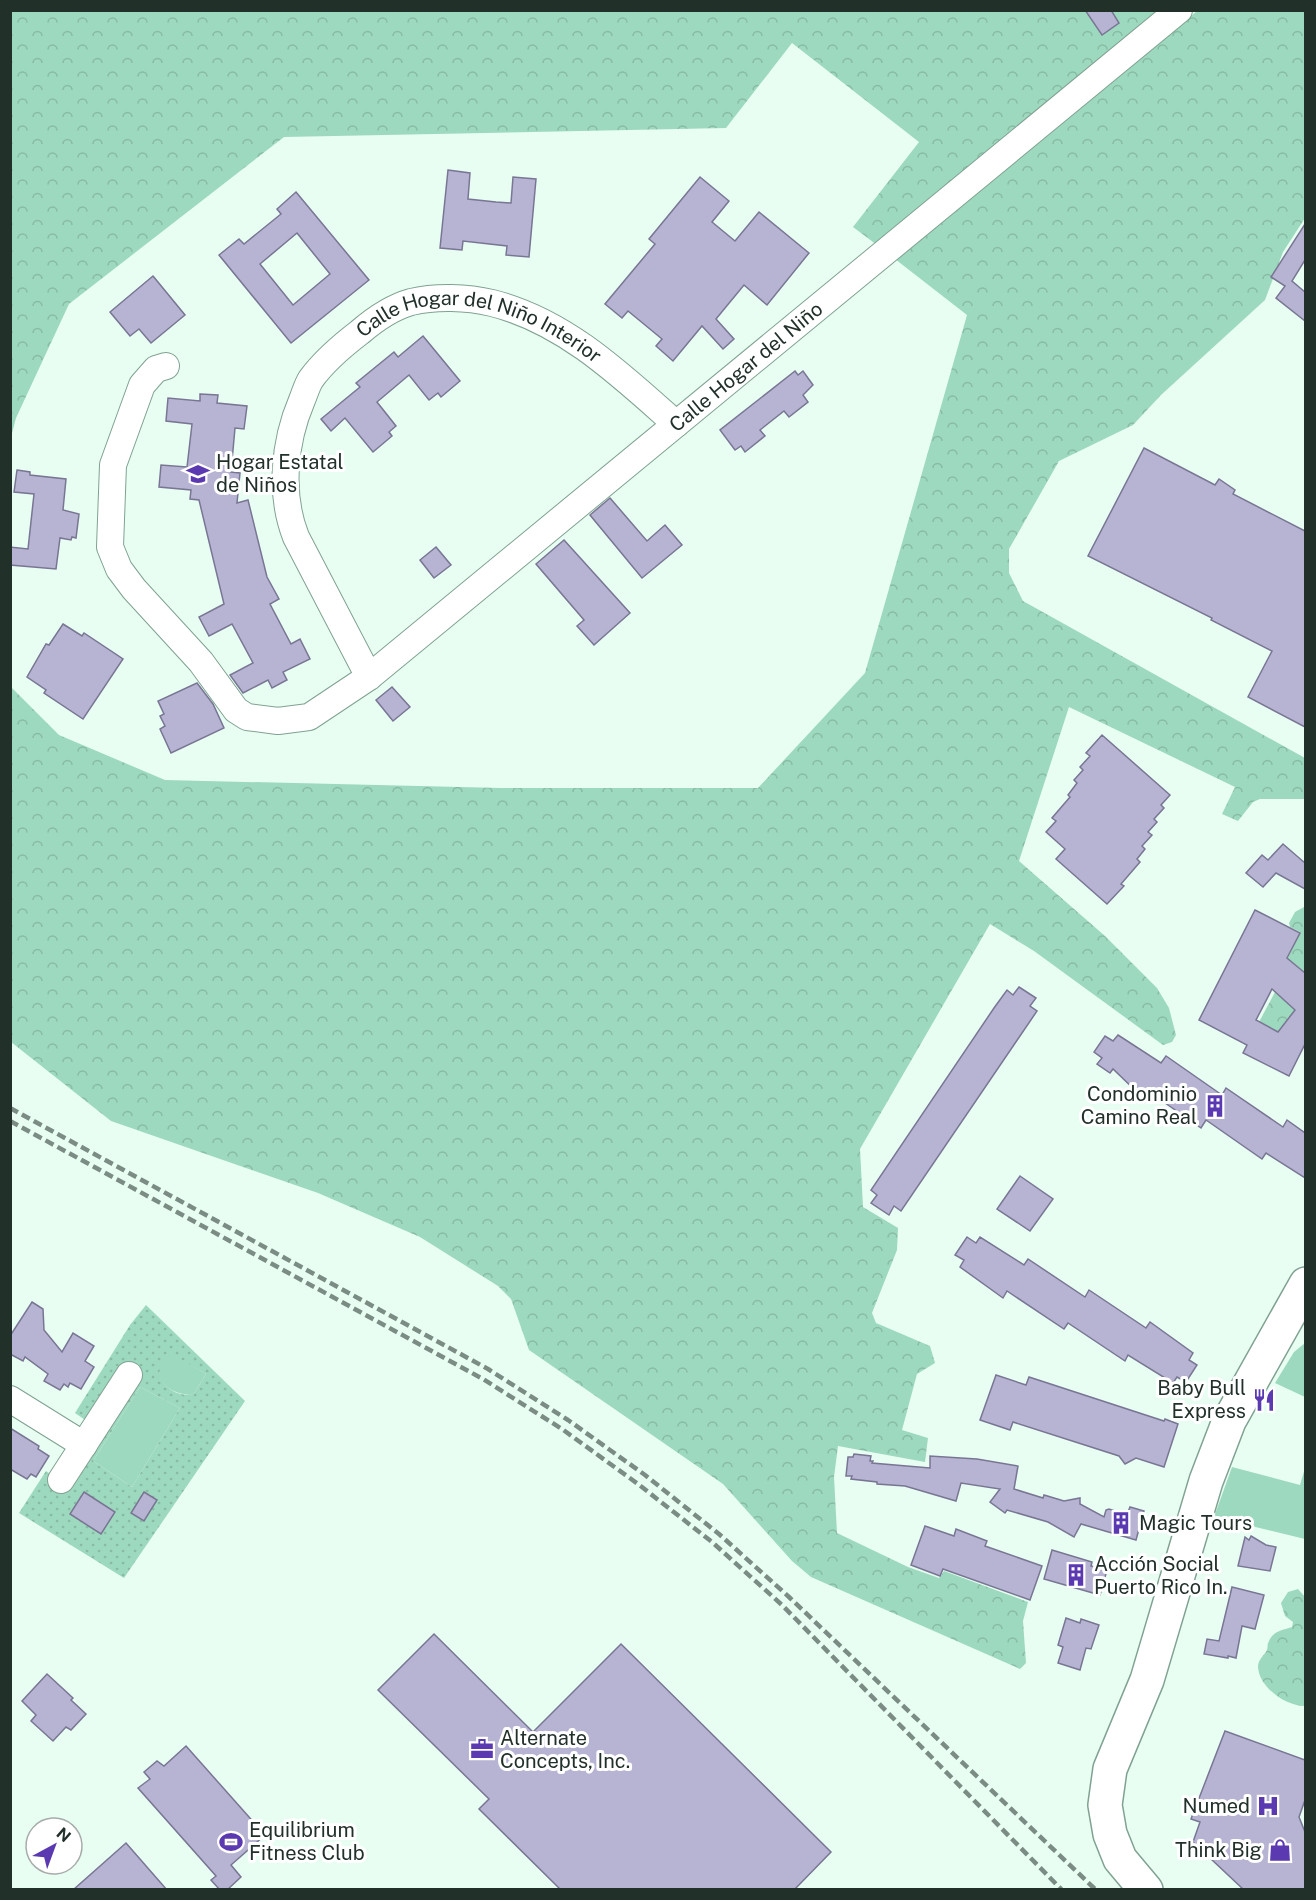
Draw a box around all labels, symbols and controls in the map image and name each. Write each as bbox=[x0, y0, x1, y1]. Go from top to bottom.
street label: Calle Hogar del Niño Interior bbox=[351, 286, 606, 368]
street label: Calle Hogar del Niño bbox=[664, 297, 827, 437]
place label: Hogar Estatal de Niños bbox=[216, 450, 344, 497]
school or university icon: Hogar Estatal de Niños bbox=[185, 461, 211, 487]
place label: Condominio Camino Real bbox=[1081, 1082, 1197, 1129]
building icon: Condominio Camino Real bbox=[1202, 1093, 1228, 1119]
place label: Baby Bull Express bbox=[1157, 1376, 1246, 1423]
restaurant icon: Baby Bull Express bbox=[1251, 1387, 1277, 1413]
building icon: Magic Tours bbox=[1108, 1510, 1134, 1536]
place label: Magic Tours bbox=[1139, 1511, 1252, 1535]
place label: Acción Social Puerto Rico In. bbox=[1094, 1552, 1228, 1599]
building icon: Acción Social Puerto Rico In. bbox=[1063, 1562, 1089, 1588]
place label: Alternate Concepts, Inc. bbox=[500, 1726, 630, 1773]
office icon: Alternate Concepts, Inc. bbox=[469, 1736, 495, 1762]
hospital icon: Numed bbox=[1255, 1793, 1281, 1819]
place label: Numed bbox=[1183, 1794, 1250, 1818]
north arrow bbox=[24, 1816, 84, 1876]
place label: Equilibrium Fitness Club bbox=[249, 1818, 365, 1865]
text: N bbox=[53, 1824, 74, 1846]
sports icon: Equilibrium Fitness Club bbox=[218, 1829, 244, 1855]
shop icon: Think Big bbox=[1267, 1837, 1293, 1863]
place label: Think Big bbox=[1175, 1838, 1262, 1862]

